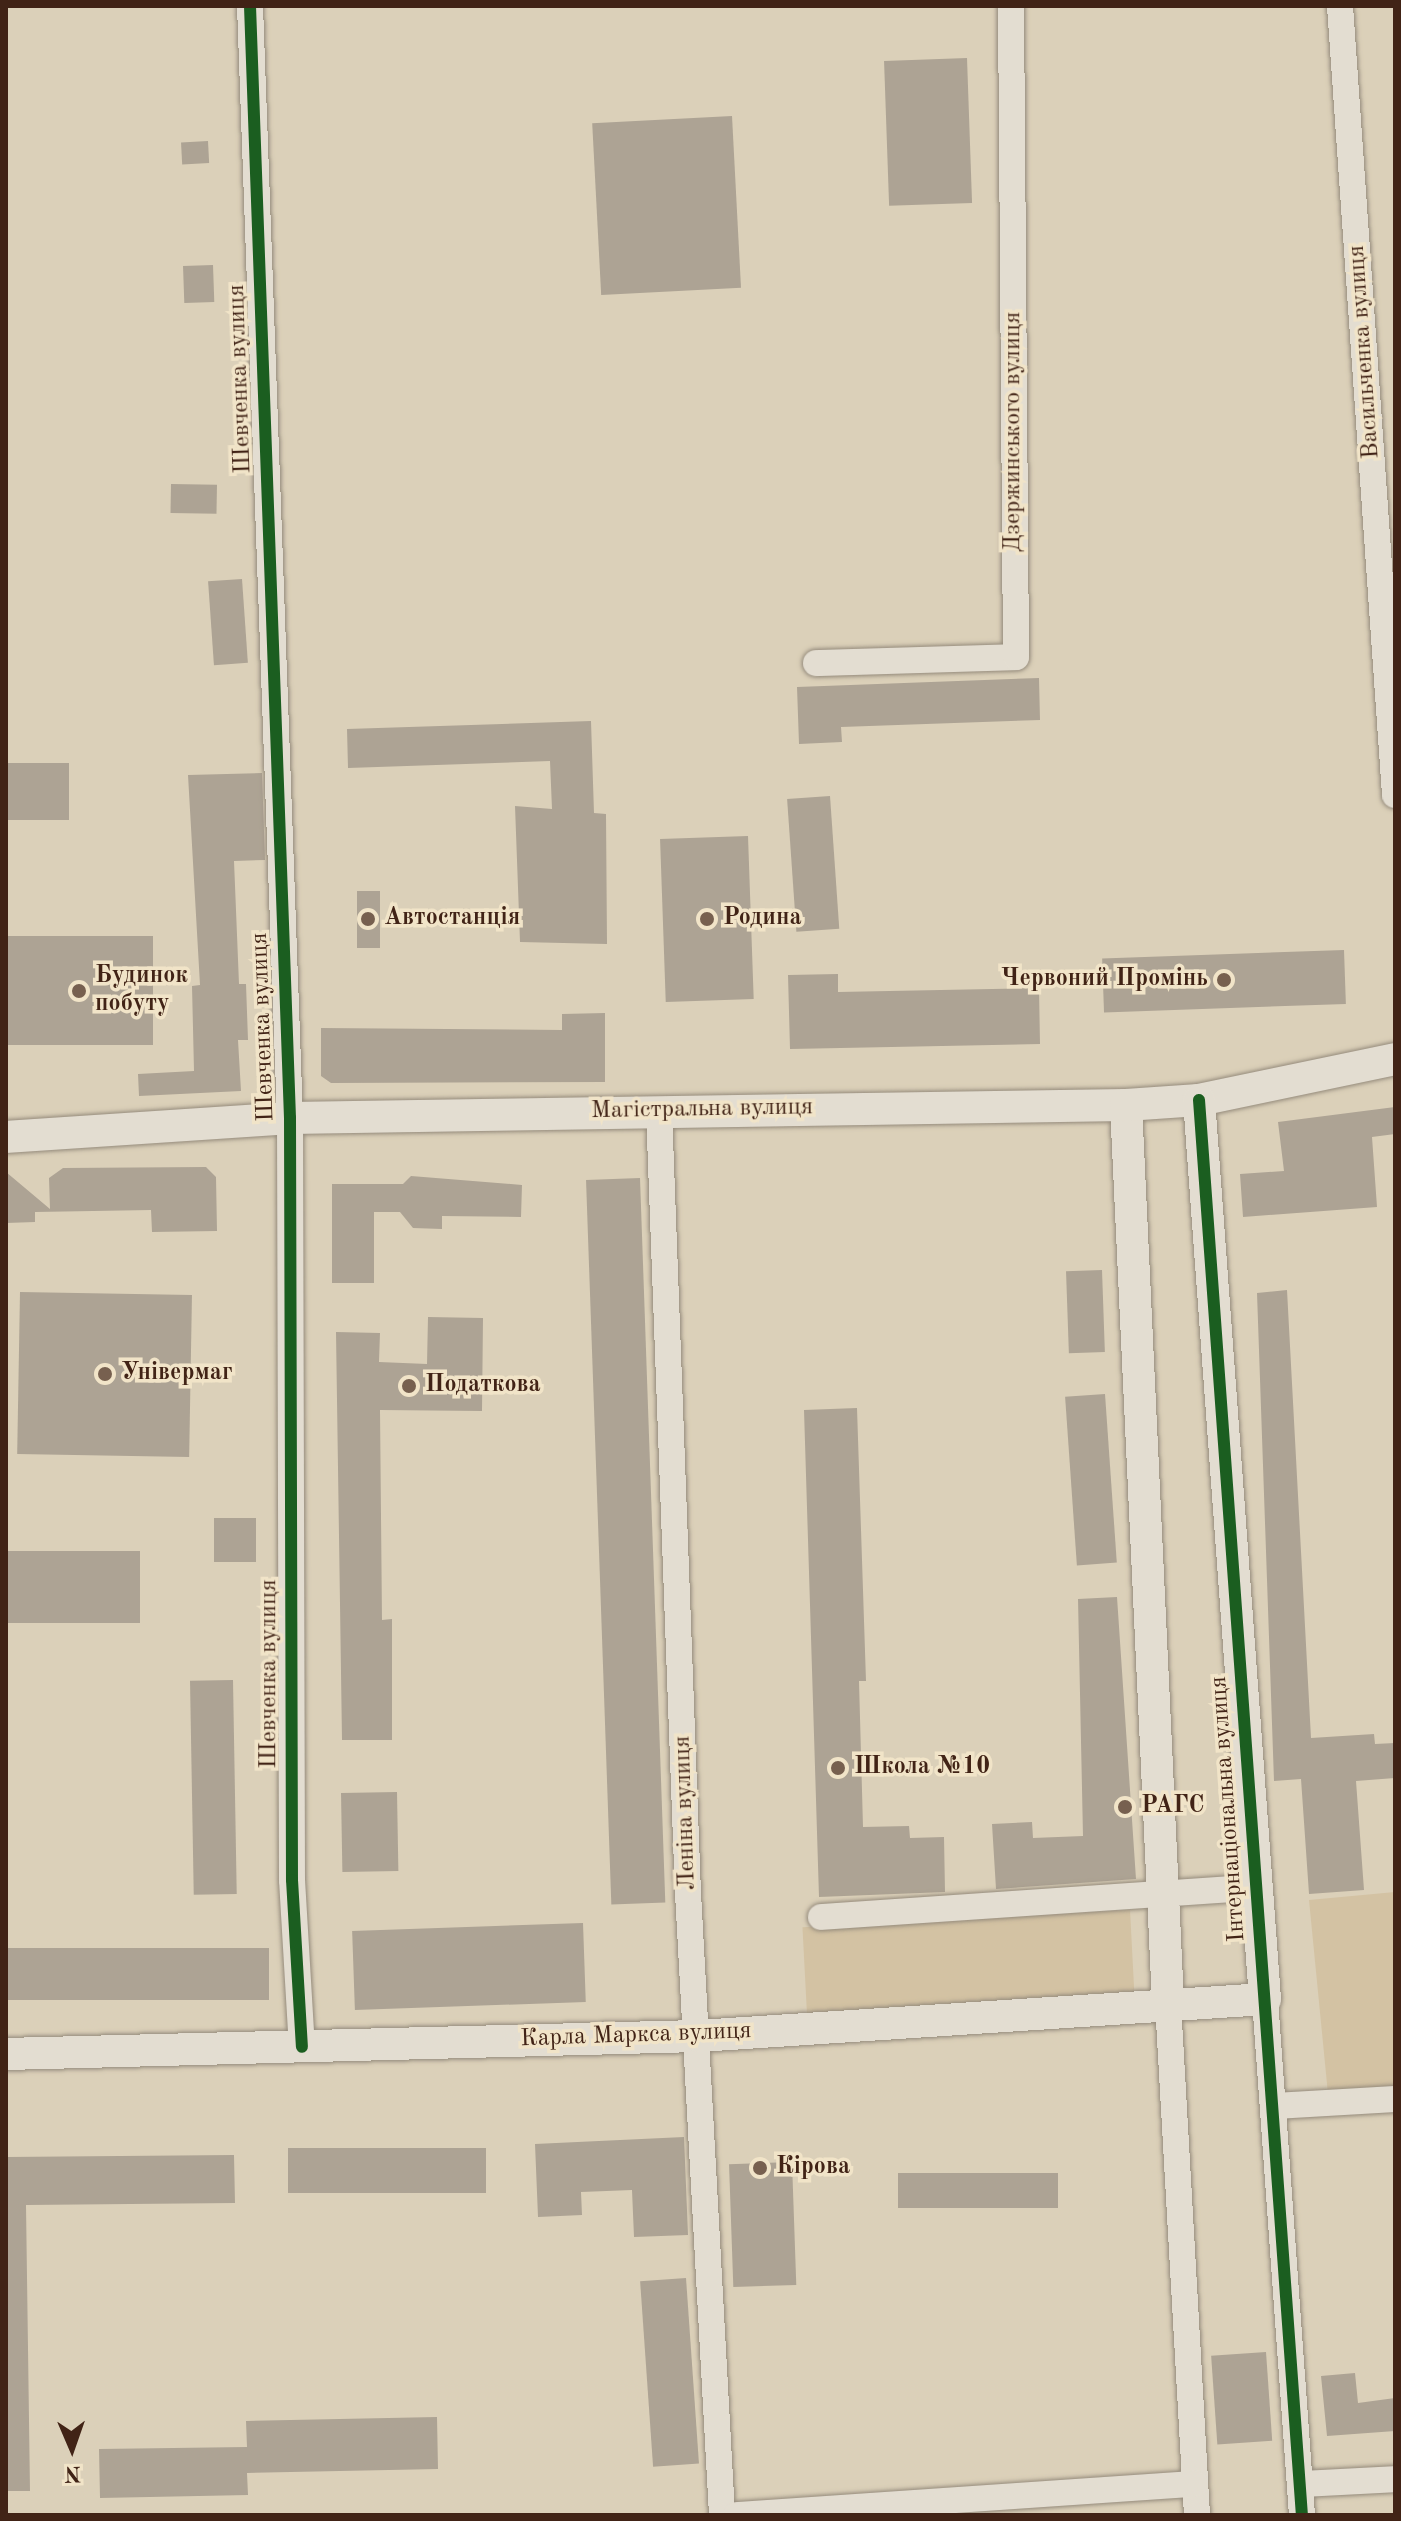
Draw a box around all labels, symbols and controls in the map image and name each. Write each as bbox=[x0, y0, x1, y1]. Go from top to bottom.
street label: Васильченка вулиця bbox=[1343, 244, 1387, 460]
street label: Шевченка вулиця bbox=[223, 284, 259, 474]
street label: Дзержинського вулиця bbox=[1000, 312, 1028, 552]
place label: Автостанція bbox=[384, 905, 520, 933]
place label: Родина bbox=[723, 905, 802, 933]
marker: Автостанція bbox=[359, 910, 377, 928]
marker: Родина bbox=[698, 910, 716, 928]
street label: Шевченка вулиця bbox=[246, 932, 282, 1122]
place label: Будинок побуту bbox=[95, 963, 188, 1019]
place label: Червоний Промінь bbox=[1001, 966, 1208, 994]
marker: Червоний Промінь bbox=[1215, 971, 1233, 989]
marker: Будинок побуту bbox=[70, 982, 88, 1000]
street label: Магістральна вулиця bbox=[591, 1094, 813, 1126]
place label: Універмаг bbox=[121, 1360, 233, 1388]
marker: Універмаг bbox=[96, 1365, 114, 1383]
place label: Податкова bbox=[425, 1372, 541, 1400]
marker: Податкова bbox=[400, 1377, 418, 1395]
street label: Шевченка вулиця bbox=[256, 1579, 284, 1769]
street label: Інтернаціональна вулиця bbox=[1205, 1675, 1253, 1943]
street label: Леніна вулиця bbox=[669, 1735, 703, 1891]
place label: Школа №10 bbox=[854, 1754, 990, 1782]
marker: Школа №10 bbox=[829, 1759, 847, 1777]
place label: РАГС bbox=[1141, 1793, 1204, 1821]
marker: РАГС bbox=[1116, 1798, 1134, 1816]
street label: Карла Маркса вулиця bbox=[520, 2018, 752, 2054]
place label: Кірова bbox=[776, 2154, 850, 2182]
marker: Кірова bbox=[751, 2159, 769, 2177]
north arrow bbox=[32, 2409, 112, 2489]
text: N bbox=[64, 2462, 82, 2484]

